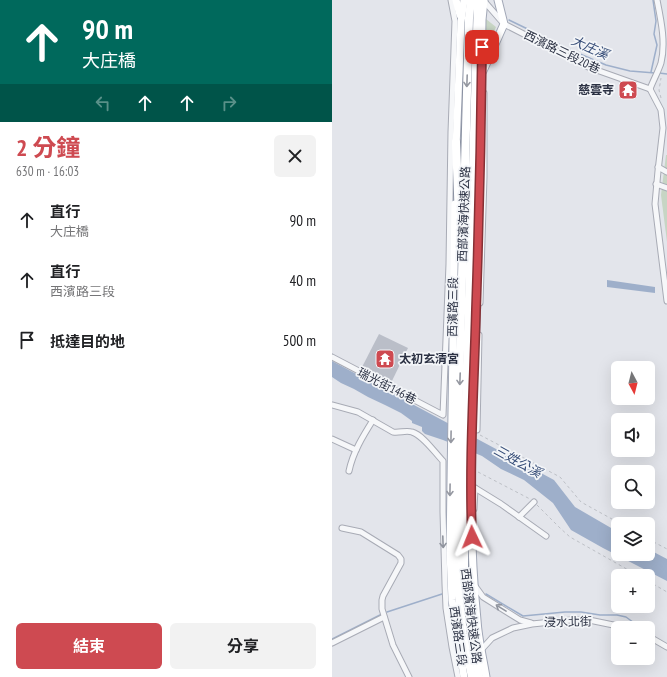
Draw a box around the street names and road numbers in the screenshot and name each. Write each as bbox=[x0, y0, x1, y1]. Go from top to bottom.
street label: 西濱路三段20巷 bbox=[522, 27, 603, 76]
street label: 西部濱海快速公路 bbox=[454, 166, 473, 262]
street label: 西濱路三段 bbox=[444, 277, 461, 337]
street label: 瑞光街146巷 bbox=[355, 364, 419, 407]
street label: 西部濱海快速公路 bbox=[458, 567, 485, 665]
street label: 西濱路三段 bbox=[447, 605, 470, 667]
street label: 浸水北街 bbox=[544, 614, 592, 629]

